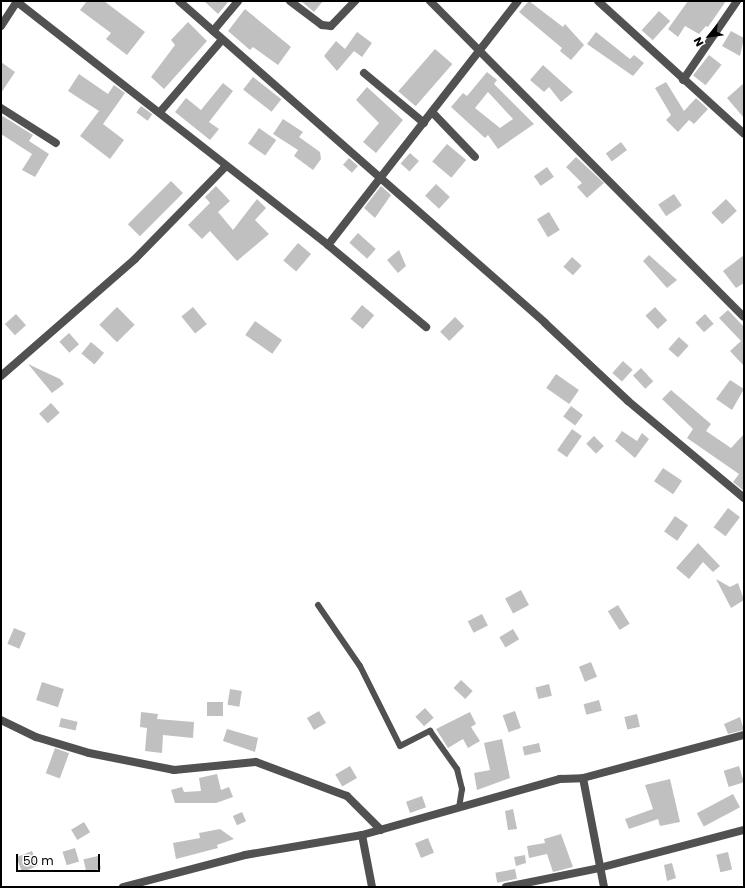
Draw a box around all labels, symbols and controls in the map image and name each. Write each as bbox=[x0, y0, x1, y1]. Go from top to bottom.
north arrow bbox=[689, 16, 729, 56]
text: N bbox=[690, 34, 708, 49]
scale bar bbox=[18, 846, 102, 872]
text: 50 m bbox=[23, 852, 54, 869]

